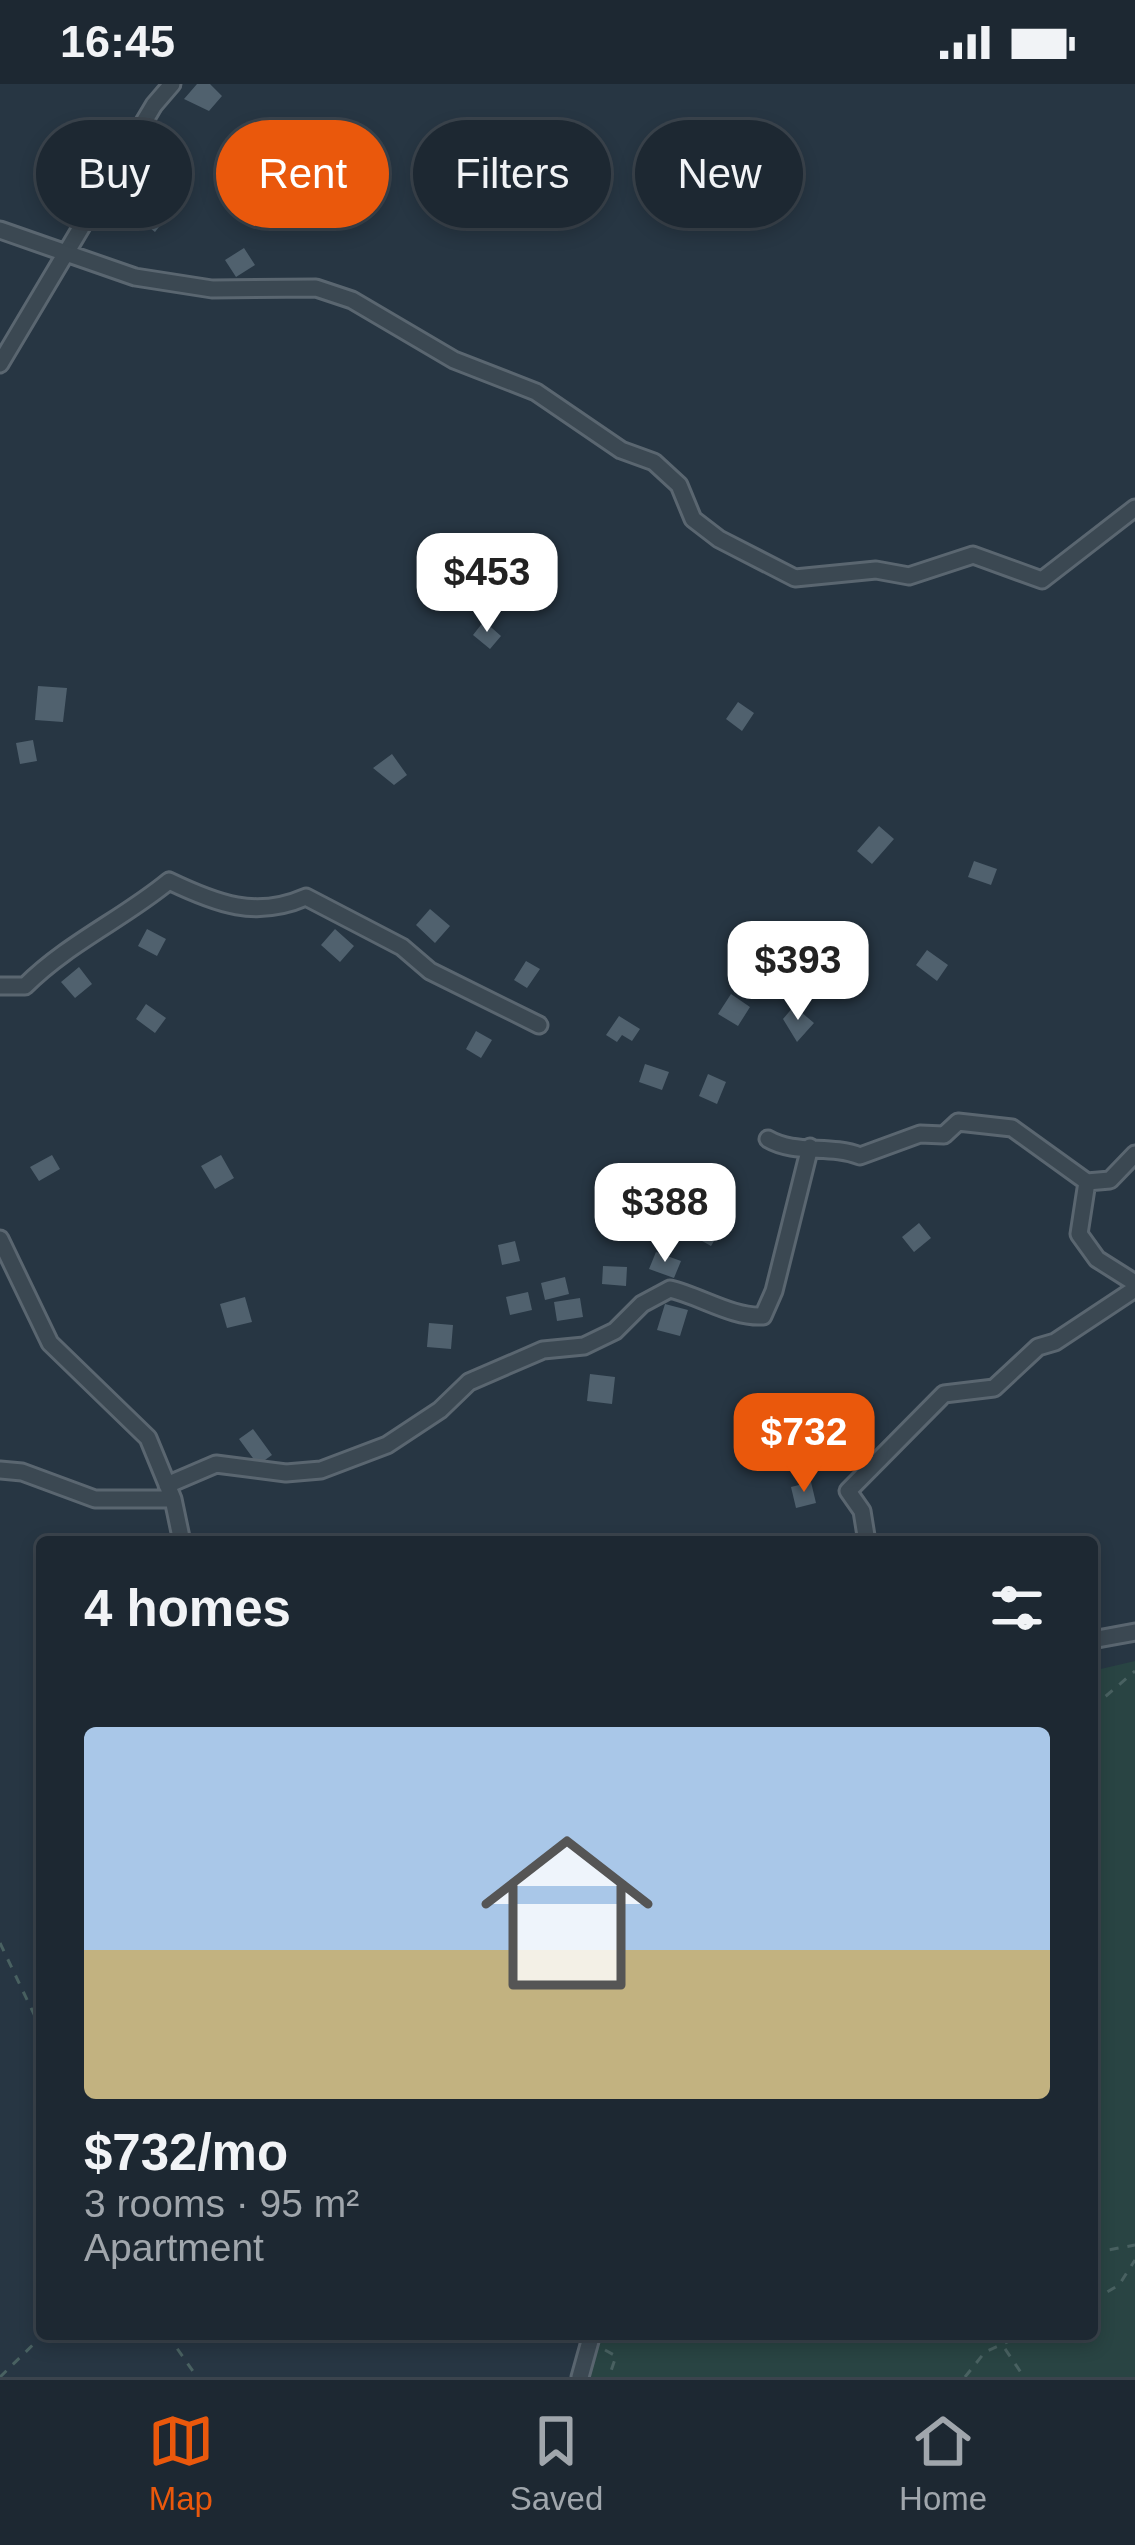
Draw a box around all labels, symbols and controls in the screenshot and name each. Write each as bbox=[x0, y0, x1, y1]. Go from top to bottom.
text: 16:45 bbox=[60, 16, 175, 67]
chip: Buy bbox=[36, 120, 192, 228]
chip: Rent bbox=[216, 120, 389, 228]
chip: Filters bbox=[413, 120, 611, 228]
chip: New bbox=[635, 120, 803, 228]
pin: $453 bbox=[416, 533, 558, 635]
text: $453 bbox=[444, 550, 530, 593]
pin: $393 bbox=[727, 921, 869, 1023]
text: $393 bbox=[755, 938, 841, 981]
pin: $388 bbox=[594, 1163, 736, 1265]
text: $388 bbox=[622, 1180, 708, 1223]
pin: $732 bbox=[733, 1393, 875, 1495]
text: $732 bbox=[761, 1410, 847, 1453]
icon: filters bbox=[984, 1575, 1050, 1641]
text: 4 homes bbox=[84, 1580, 291, 1637]
icon: home bbox=[459, 1805, 675, 2021]
text: $732/mo bbox=[84, 2124, 288, 2181]
text: 3 rooms · 95 m² bbox=[84, 2182, 359, 2225]
text: Apartment bbox=[84, 2226, 264, 2269]
tab: Map bbox=[148, 2408, 214, 2518]
tab: Saved bbox=[510, 2408, 603, 2518]
tab: Home bbox=[899, 2408, 987, 2518]

